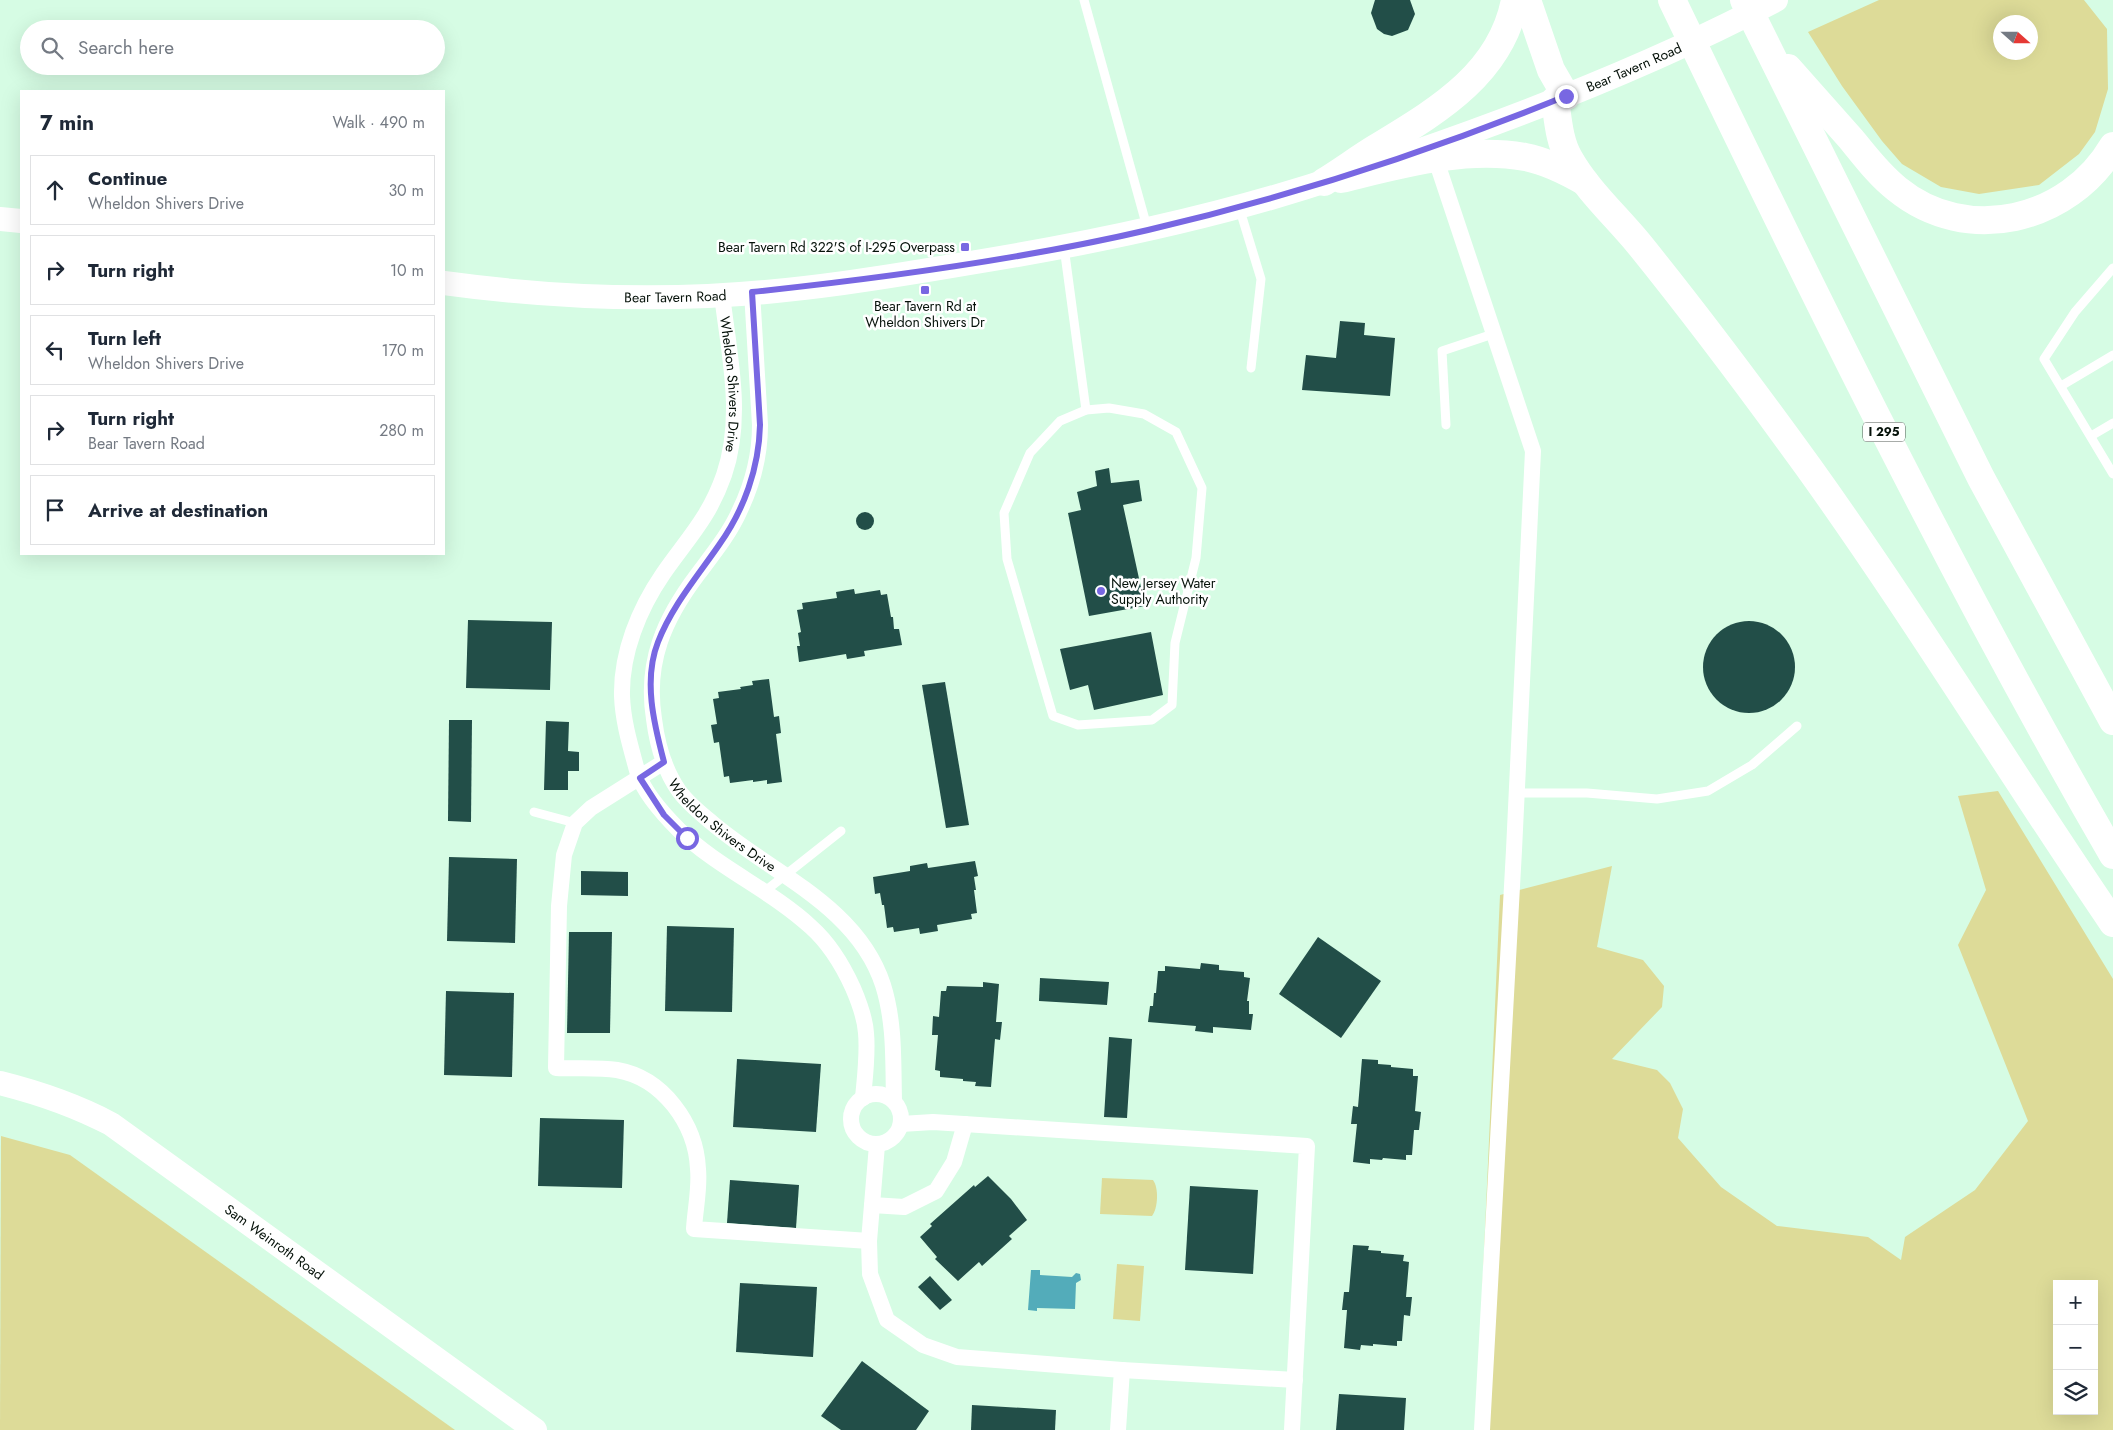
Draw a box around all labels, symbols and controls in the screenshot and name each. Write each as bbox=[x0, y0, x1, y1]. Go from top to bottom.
north arrow bbox=[1993, 15, 2038, 60]
search box bbox=[20, 20, 445, 75]
icon: search bbox=[38, 34, 66, 62]
text: Search here bbox=[78, 34, 174, 61]
street label: Bear Tavern Road bbox=[1583, 38, 1685, 97]
route end bbox=[1555, 85, 1578, 108]
text: 7 min bbox=[40, 108, 94, 138]
text: Walk · 490 m bbox=[333, 111, 425, 134]
text: Continue bbox=[88, 165, 167, 192]
icon: ahead bbox=[41, 176, 69, 204]
text: 30 m bbox=[388, 179, 424, 202]
text: Wheldon Shivers Drive bbox=[88, 192, 244, 215]
place label: Bear Tavern Rd 322'S of I-295 Overpass bbox=[718, 237, 955, 257]
marker: Bear Tavern Rd 322'S of I-295 Overpass bbox=[959, 241, 971, 253]
icon: right bbox=[41, 256, 69, 284]
text: Turn right bbox=[88, 257, 174, 284]
text: 10 m bbox=[390, 259, 424, 282]
marker: Bear Tavern Rd at Wheldon Shivers Dr bbox=[919, 284, 931, 296]
street label: Bear Tavern Road bbox=[624, 285, 727, 307]
place label: Bear Tavern Rd at Wheldon Shivers Dr bbox=[865, 296, 985, 332]
street label: Wheldon Shivers Drive bbox=[715, 315, 744, 454]
text: Turn left bbox=[88, 325, 161, 352]
icon: left bbox=[41, 336, 69, 364]
text: 170 m bbox=[382, 339, 424, 362]
text: Wheldon Shivers Drive bbox=[88, 352, 244, 375]
text: Turn right bbox=[88, 405, 174, 432]
icon: right bbox=[41, 416, 69, 444]
text: 280 m bbox=[379, 419, 424, 442]
road number: I 295 bbox=[1863, 422, 1905, 442]
text: Bear Tavern Road bbox=[88, 432, 205, 455]
icon: arrive bbox=[41, 496, 69, 524]
text: Arrive at destination bbox=[88, 497, 268, 524]
place label: New Jersey Water Supply Authority bbox=[1111, 573, 1216, 609]
marker: New Jersey Water Supply Authority bbox=[1095, 585, 1107, 597]
street label: Wheldon Shivers Drive bbox=[663, 775, 780, 876]
route start bbox=[676, 827, 699, 850]
street label: Sam Weinroth Road bbox=[221, 1199, 328, 1284]
map controls bbox=[2053, 1280, 2098, 1415]
button: + bbox=[2053, 1280, 2098, 1325]
button: − bbox=[2053, 1325, 2098, 1370]
button: layers bbox=[2053, 1370, 2098, 1415]

